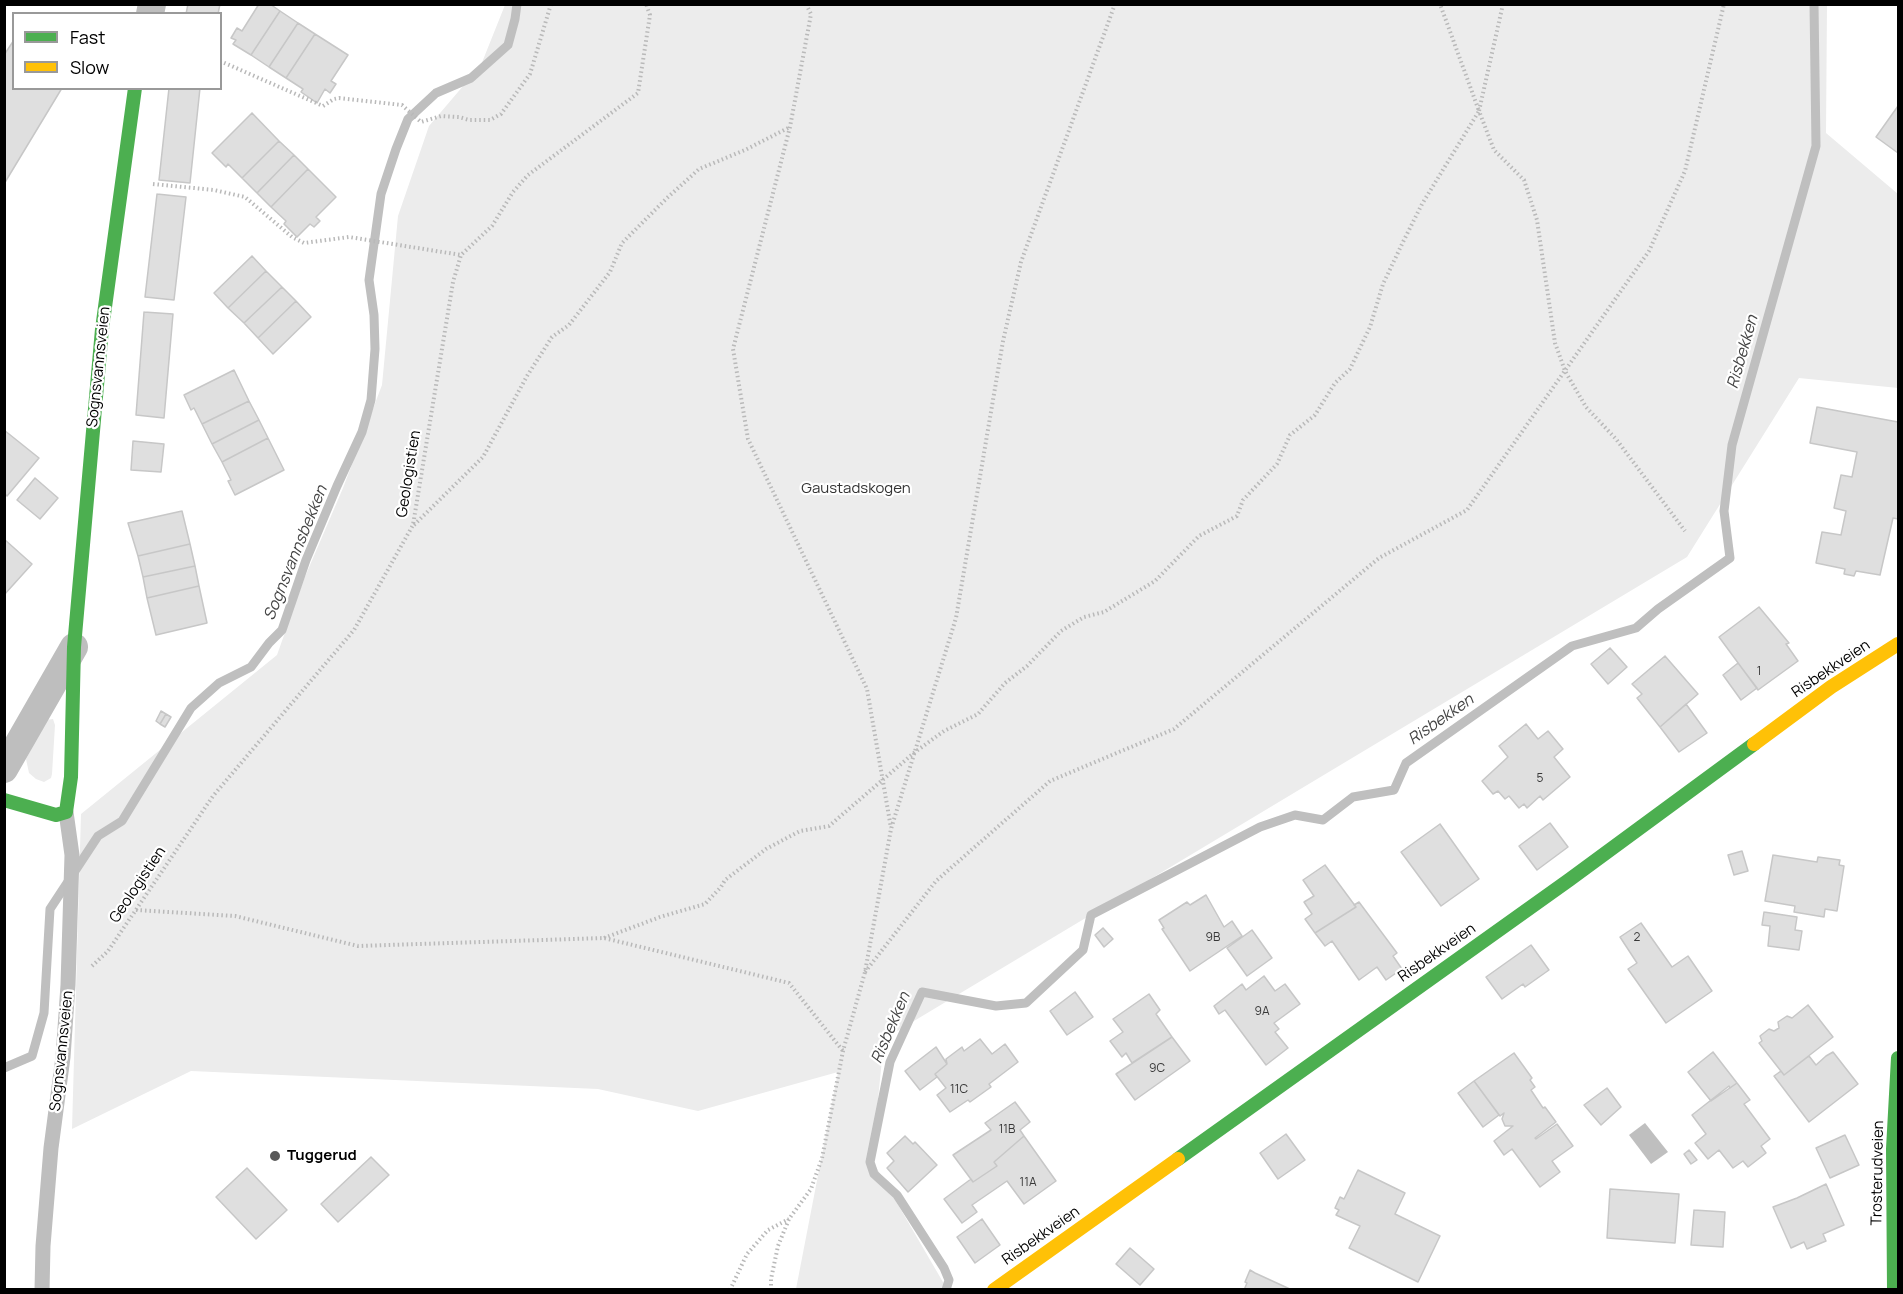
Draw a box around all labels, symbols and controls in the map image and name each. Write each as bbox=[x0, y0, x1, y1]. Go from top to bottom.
legend bbox=[12, 12, 222, 90]
text: Fast bbox=[70, 25, 105, 49]
text: Slow bbox=[70, 55, 109, 79]
street label: Sognsvannsveien bbox=[84, 306, 114, 428]
water label: Risbekken bbox=[1723, 313, 1763, 391]
street label: Geologistien bbox=[393, 429, 425, 519]
park label: Gaustadskogen bbox=[801, 480, 911, 498]
water label: Sognsvannsbekken bbox=[260, 483, 332, 623]
street label: Risbekkveien bbox=[1788, 636, 1874, 702]
house number: 1 bbox=[1757, 665, 1761, 679]
water label: Risbekken bbox=[1405, 691, 1477, 749]
house number: 5 bbox=[1537, 772, 1543, 786]
street label: Geologistien bbox=[106, 844, 170, 926]
street label: Risbekkveien bbox=[1395, 920, 1479, 986]
house number: 9B bbox=[1206, 931, 1220, 945]
house number: 2 bbox=[1634, 931, 1640, 945]
street label: Sognsvannsveien bbox=[47, 990, 77, 1112]
water label: Risbekken bbox=[867, 990, 915, 1066]
house number: 9A bbox=[1254, 1005, 1270, 1019]
house number: 9C bbox=[1149, 1062, 1165, 1076]
house number: 11C bbox=[950, 1083, 968, 1097]
street label: Trosterudveien bbox=[1868, 1120, 1888, 1226]
house number: 11B bbox=[999, 1123, 1015, 1137]
place label: Tuggerud bbox=[287, 1147, 357, 1165]
marker: Tuggerud bbox=[268, 1149, 282, 1163]
house number: 11A bbox=[1020, 1176, 1036, 1190]
street label: Risbekkveien bbox=[999, 1203, 1083, 1269]

